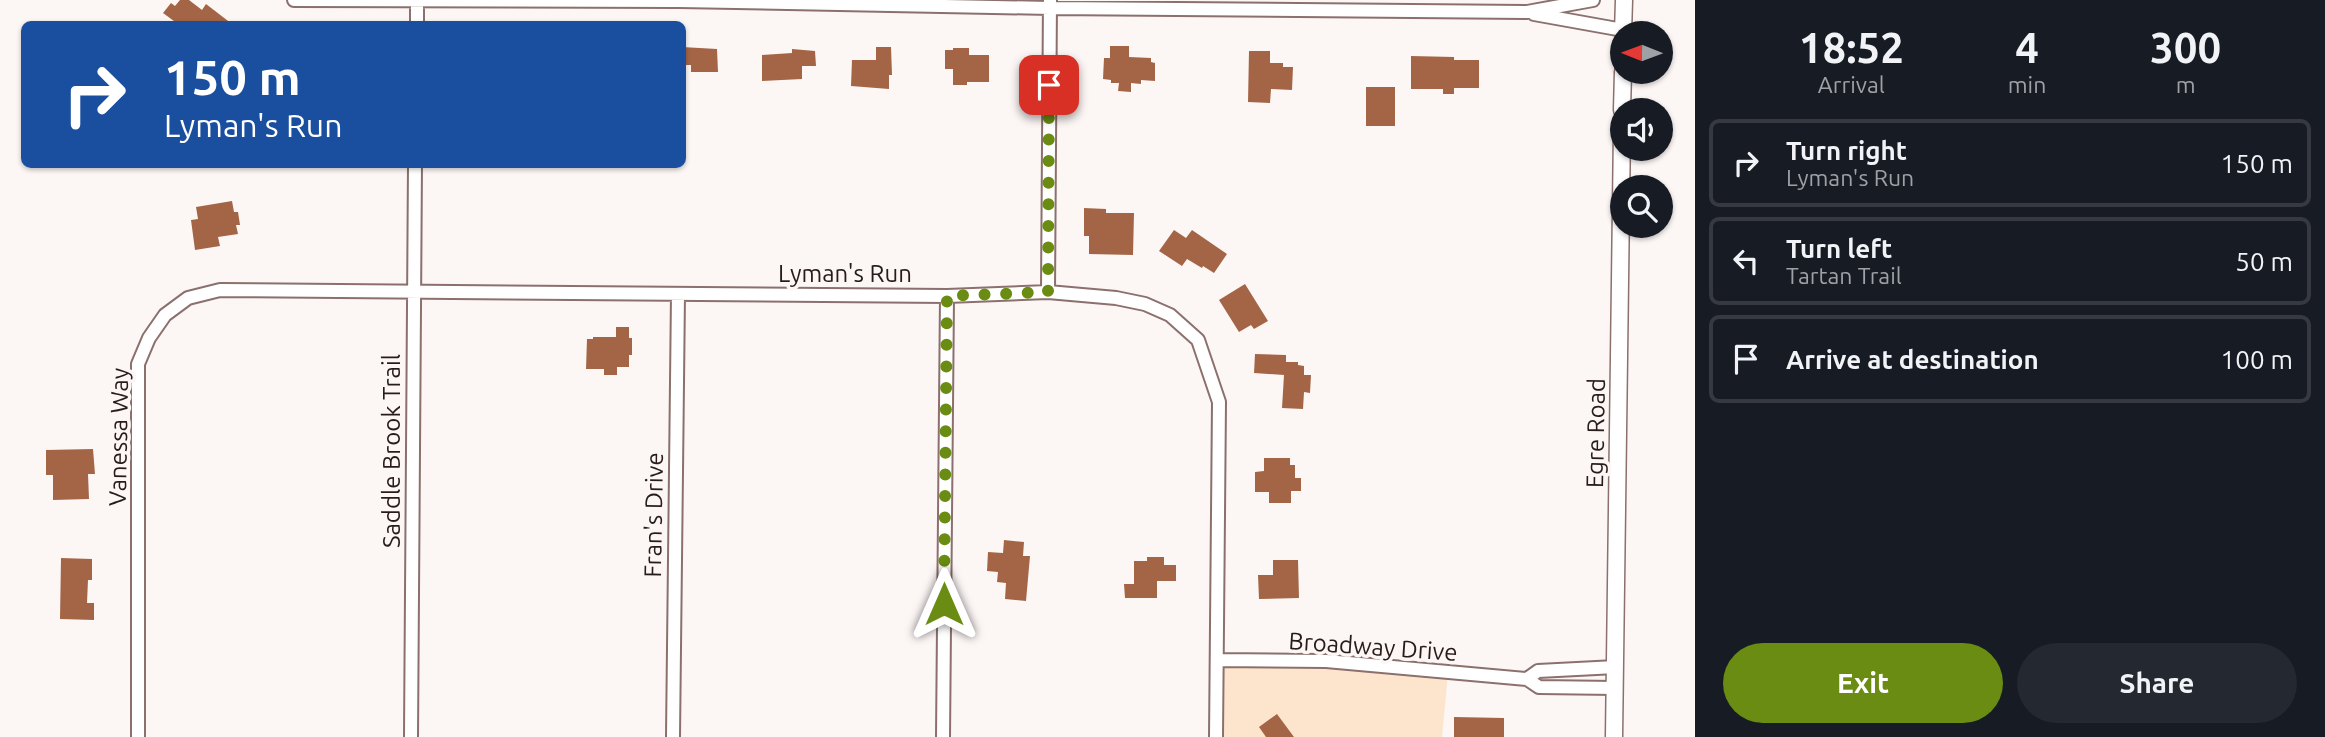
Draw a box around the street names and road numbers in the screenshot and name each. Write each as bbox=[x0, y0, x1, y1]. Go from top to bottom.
street label: Lyman's Run bbox=[778, 260, 912, 287]
street label: Saddle Brook Trail bbox=[378, 354, 405, 548]
street label: Vanessa Way bbox=[104, 367, 133, 506]
street label: Egre Road bbox=[1581, 378, 1610, 488]
street label: Fran's Drive bbox=[639, 452, 668, 578]
street label: Broadway Drive bbox=[1288, 627, 1458, 666]

